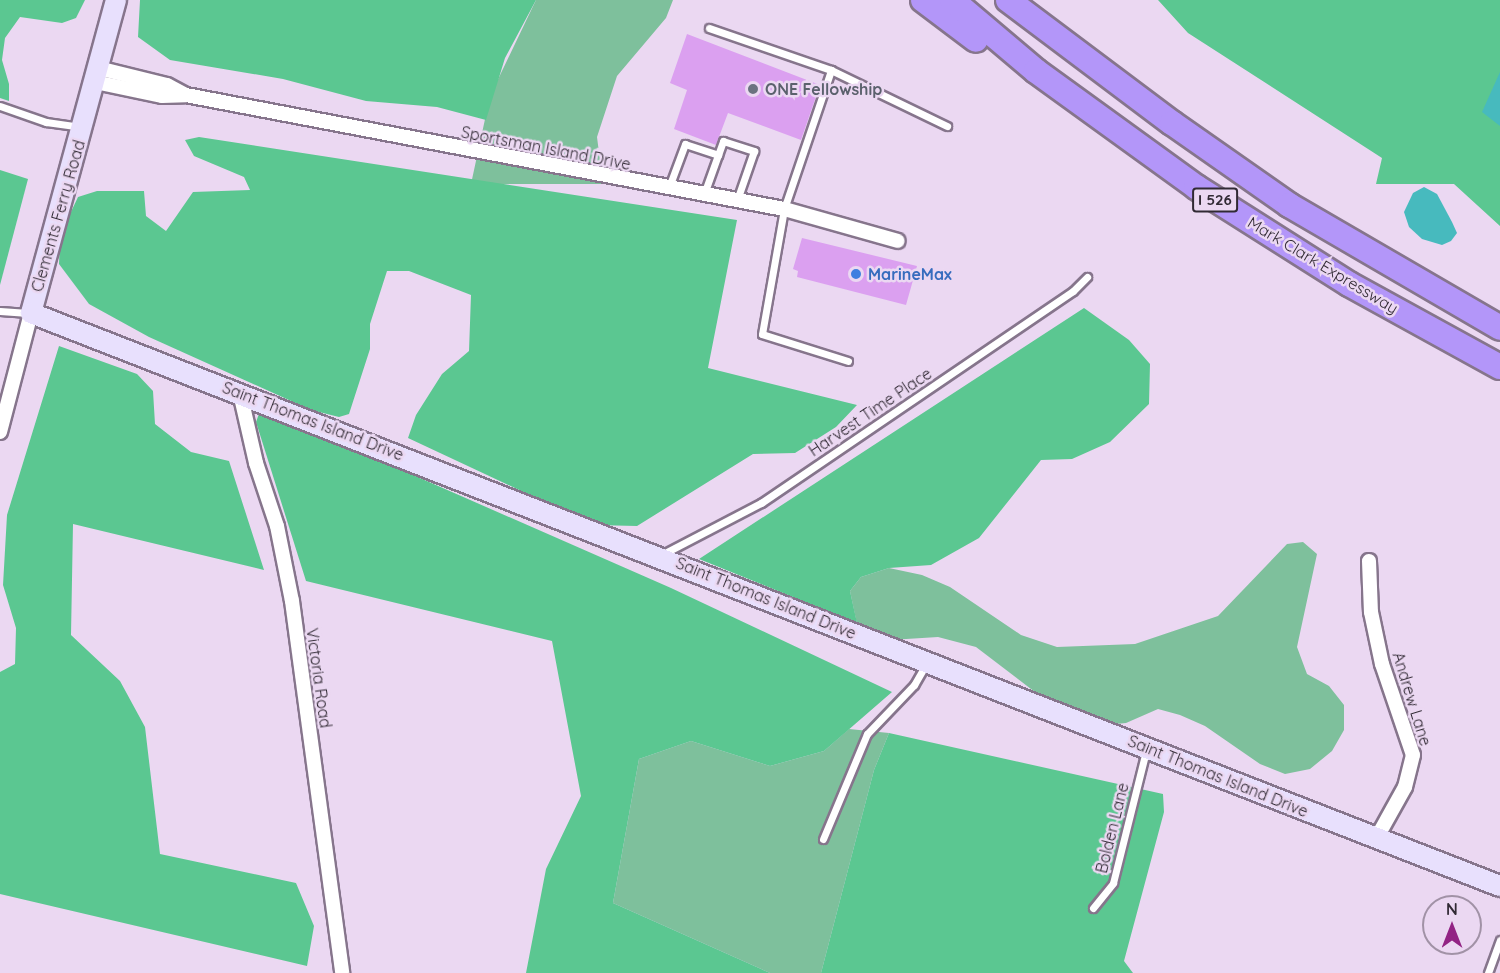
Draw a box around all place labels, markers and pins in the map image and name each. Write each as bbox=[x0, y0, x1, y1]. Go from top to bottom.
place label: ONE Fellowship bbox=[765, 79, 882, 99]
marker: ONE Fellowship bbox=[746, 82, 760, 96]
place label: MarineMax bbox=[868, 264, 952, 284]
marker: MarineMax bbox=[849, 267, 863, 281]

